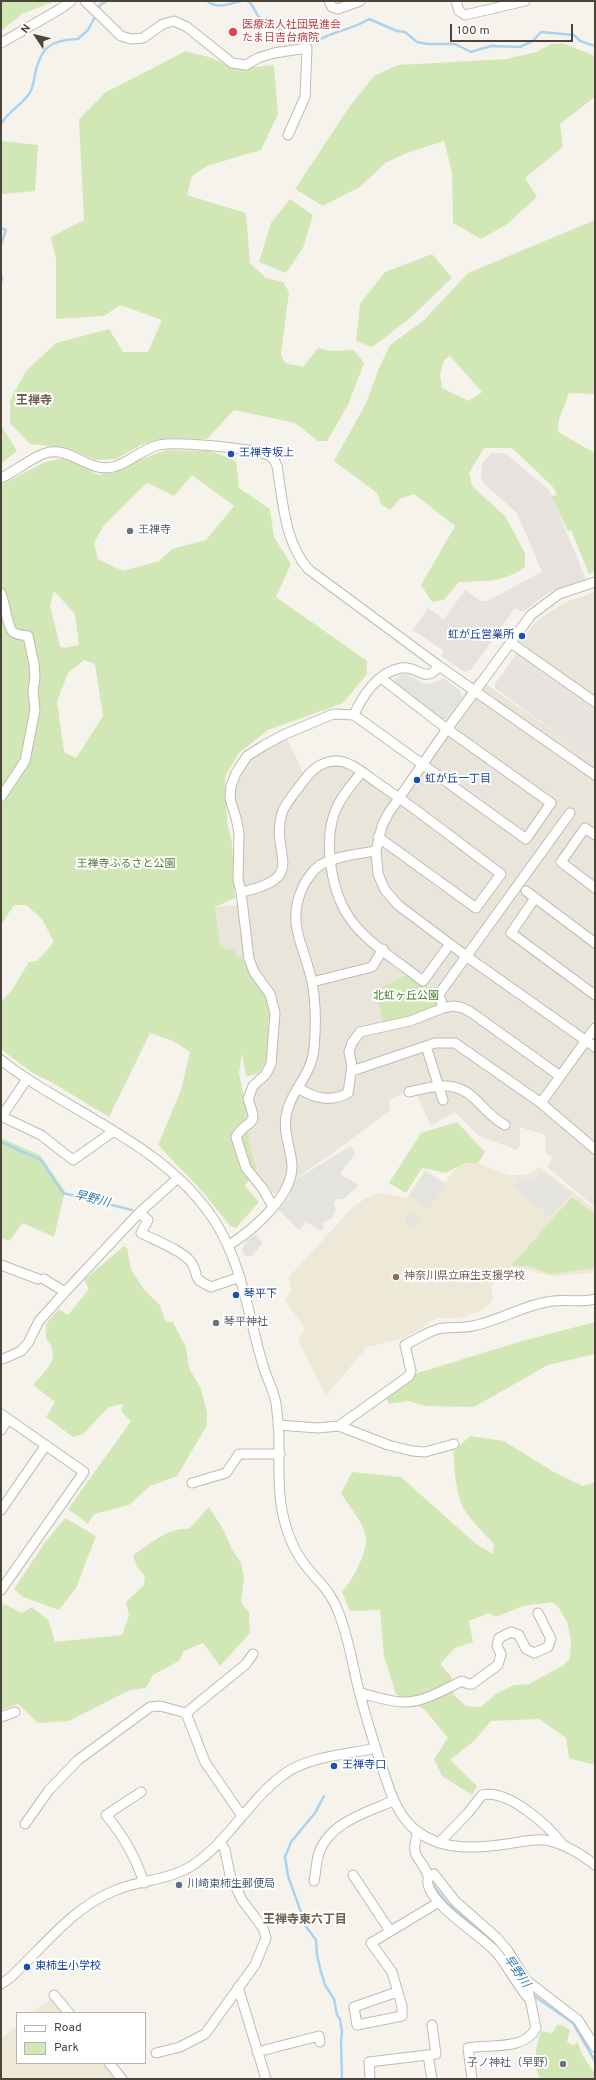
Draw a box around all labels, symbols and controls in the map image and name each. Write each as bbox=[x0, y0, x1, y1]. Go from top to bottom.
north arrow bbox=[16, 16, 56, 56]
scale bar bbox=[452, 16, 575, 42]
place label: 医療法人社団晃進会 たま日吉台病院 bbox=[242, 19, 341, 45]
text: N bbox=[18, 22, 34, 36]
text: 100 m bbox=[457, 23, 490, 39]
marker: 医療法人社団晃進会 たま日吉台病院 bbox=[227, 26, 239, 38]
district label: 王禅寺 bbox=[16, 395, 52, 409]
place label: 王禅寺坂上 bbox=[239, 447, 294, 461]
marker: 王禅寺坂上 bbox=[226, 449, 236, 459]
place label: 王禅寺 bbox=[138, 524, 171, 538]
marker: 王禅寺 bbox=[125, 526, 135, 536]
place label: 虹が丘営業所 bbox=[448, 629, 514, 643]
marker: 虹が丘営業所 bbox=[517, 631, 527, 641]
place label: 虹が丘一丁目 bbox=[425, 773, 491, 787]
marker: 虹が丘一丁目 bbox=[412, 775, 422, 785]
park label: 王禅寺ふるさと公園 bbox=[77, 858, 175, 872]
park label: 北虹ヶ丘公園 bbox=[373, 990, 439, 1004]
water label: 早野川 bbox=[73, 1189, 111, 1211]
place label: 神奈川県立麻生支援学校 bbox=[404, 1270, 525, 1284]
marker: 神奈川県立麻生支援学校 bbox=[391, 1272, 401, 1282]
place label: 琴平下 bbox=[244, 1288, 277, 1302]
marker: 琴平下 bbox=[231, 1290, 241, 1300]
place label: 琴平神社 bbox=[224, 1316, 268, 1330]
marker: 琴平神社 bbox=[211, 1318, 221, 1328]
place label: 王禅寺口 bbox=[342, 1759, 386, 1773]
marker: 王禅寺口 bbox=[329, 1761, 339, 1771]
place label: 川崎東柿生郵便局 bbox=[187, 1878, 275, 1892]
marker: 川崎東柿生郵便局 bbox=[174, 1880, 184, 1890]
district label: 王禅寺東六丁目 bbox=[263, 1914, 347, 1928]
water label: 早野川 bbox=[500, 1953, 532, 1991]
place label: 東柿生小学校 bbox=[35, 1960, 101, 1974]
marker: 東柿生小学校 bbox=[22, 1962, 32, 1972]
legend bbox=[16, 2012, 146, 2064]
text: Road bbox=[54, 2020, 82, 2036]
text: Park bbox=[54, 2040, 79, 2056]
place label: 子ノ神社（早野） bbox=[467, 2057, 555, 2071]
marker: 子ノ神社（早野） bbox=[558, 2059, 568, 2069]

